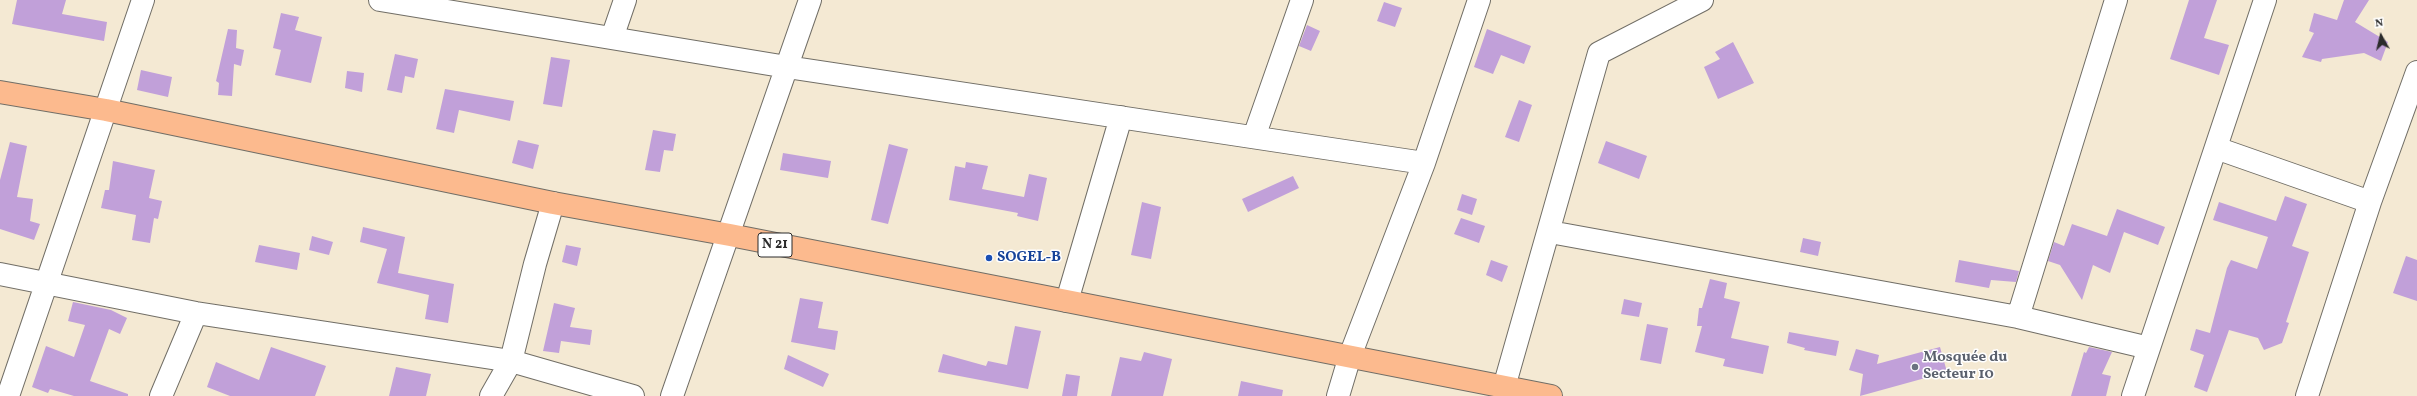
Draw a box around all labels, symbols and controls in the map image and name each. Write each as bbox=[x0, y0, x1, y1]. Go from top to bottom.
north arrow bbox=[2361, 16, 2401, 56]
text: N bbox=[2374, 16, 2384, 32]
road number: N 21 bbox=[758, 233, 792, 257]
place label: SOGEL-B bbox=[997, 249, 1061, 267]
marker: SOGEL-B bbox=[984, 253, 994, 263]
place label: Mosquée du Secteur 10 bbox=[1923, 349, 2007, 384]
marker: Mosquée du Secteur 10 bbox=[1910, 362, 1920, 372]

